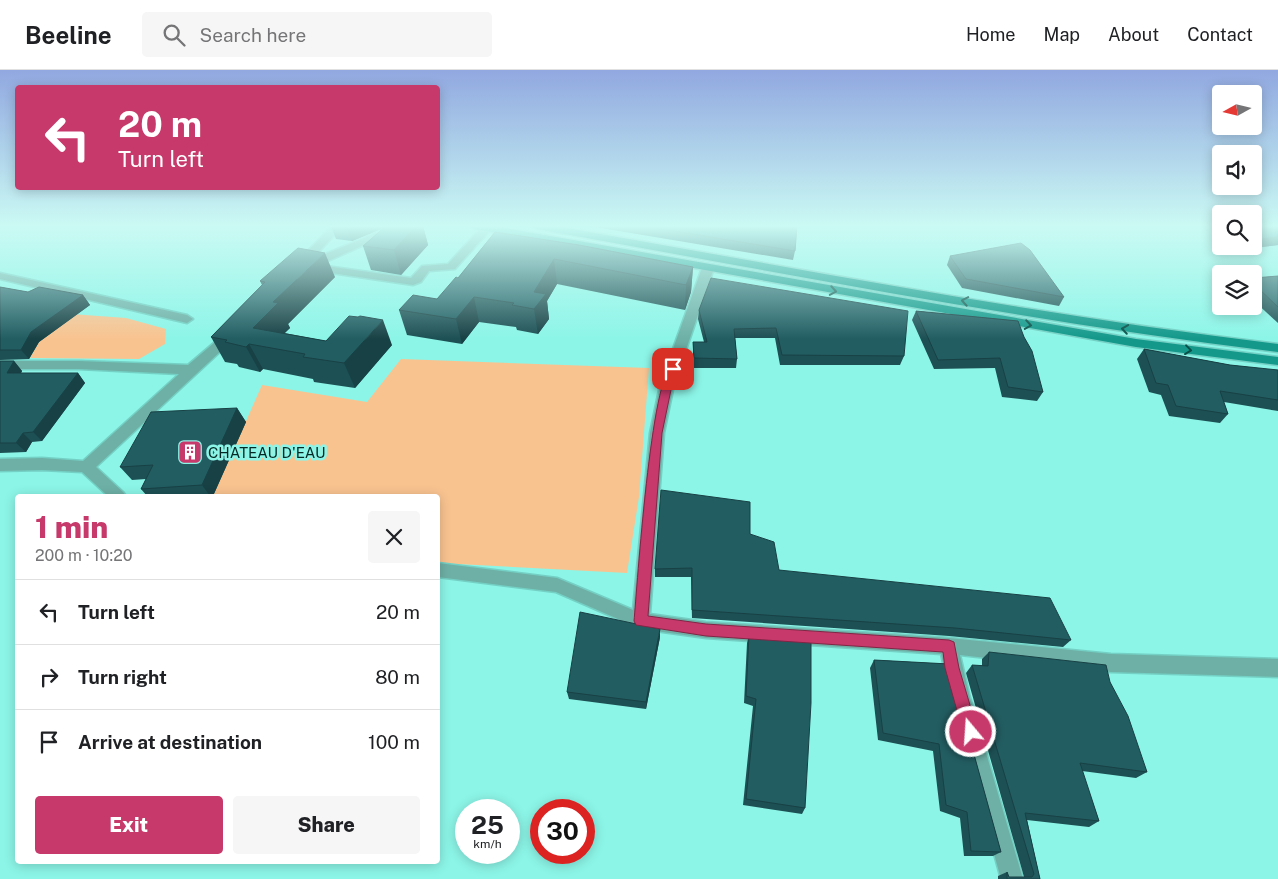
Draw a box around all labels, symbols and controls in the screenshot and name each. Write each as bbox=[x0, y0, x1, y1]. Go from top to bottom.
search box bbox=[142, 12, 492, 57]
text: Beeline bbox=[25, 21, 112, 49]
icon: search bbox=[160, 21, 188, 49]
text: Search here bbox=[200, 24, 306, 46]
text: Home bbox=[966, 24, 1016, 45]
text: Map bbox=[1044, 24, 1080, 45]
text: About bbox=[1108, 24, 1159, 45]
text: Contact bbox=[1187, 24, 1253, 45]
north arrow bbox=[1212, 85, 1262, 135]
map controls bbox=[1212, 85, 1262, 315]
text: 20 m bbox=[118, 104, 202, 145]
icon: left bbox=[35, 105, 100, 170]
button: sound bbox=[1212, 145, 1262, 195]
text: Turn left bbox=[118, 146, 204, 172]
button: search bbox=[1212, 205, 1262, 255]
button: layers bbox=[1212, 265, 1262, 315]
one-way arrow bbox=[829, 285, 838, 295]
one-way arrow bbox=[961, 297, 970, 307]
one-way arrow bbox=[1024, 319, 1032, 329]
one-way arrow bbox=[1121, 324, 1130, 334]
one-way arrow bbox=[1184, 345, 1193, 355]
pin bbox=[652, 348, 694, 390]
icon: arrive bbox=[659, 355, 687, 383]
building icon: CHATEAU D'EAU bbox=[177, 439, 203, 465]
place label: CHATEAU D'EAU bbox=[208, 444, 326, 461]
text: 1 min bbox=[35, 509, 108, 545]
button: close bbox=[368, 511, 420, 563]
text: 200 m · 10:20 bbox=[35, 546, 133, 565]
icon: left bbox=[35, 598, 63, 626]
text: Turn left bbox=[78, 601, 155, 623]
text: 20 m bbox=[376, 601, 420, 623]
icon: right bbox=[35, 663, 63, 691]
text: Turn right bbox=[78, 666, 167, 688]
text: 80 m bbox=[375, 666, 420, 688]
position arrow bbox=[944, 705, 996, 757]
icon: arrive bbox=[35, 728, 63, 756]
text: Arrive at destination bbox=[78, 731, 262, 753]
text: 100 m bbox=[368, 731, 420, 753]
button: Exit bbox=[35, 796, 223, 854]
button: Share bbox=[233, 796, 420, 854]
speed limit sign: 30 bbox=[530, 799, 595, 864]
text: 25 bbox=[471, 810, 504, 840]
text: km/h bbox=[473, 837, 502, 851]

